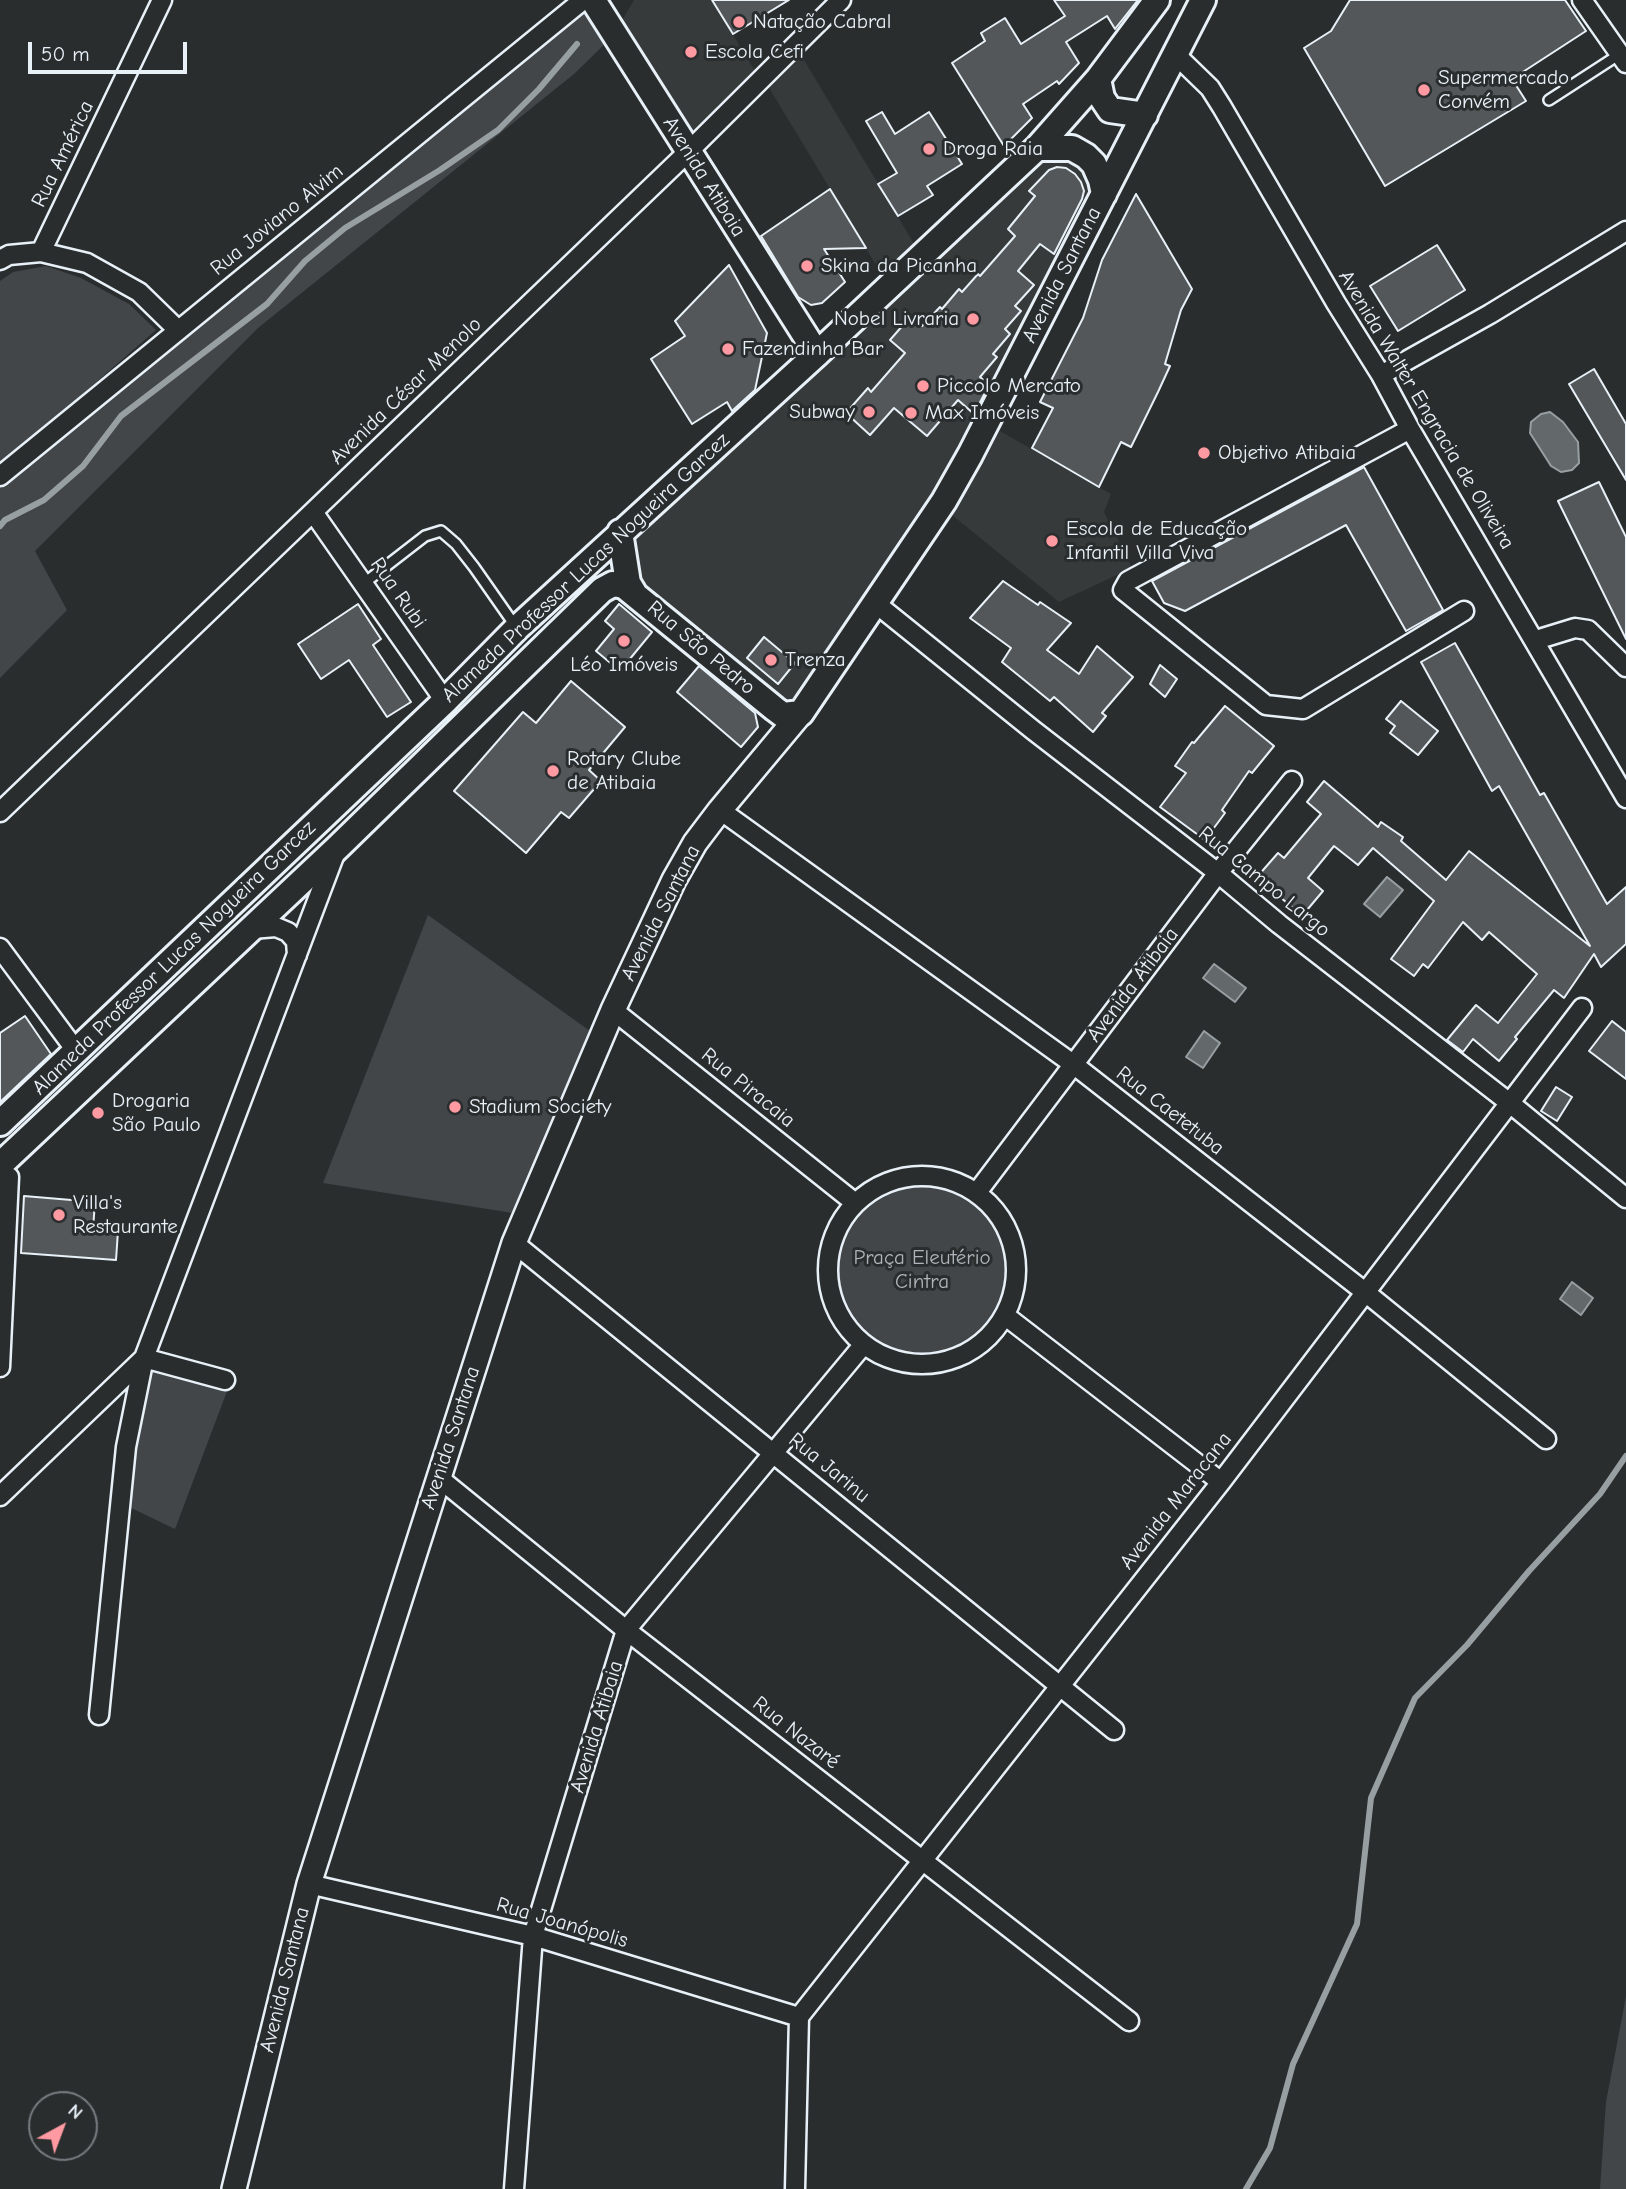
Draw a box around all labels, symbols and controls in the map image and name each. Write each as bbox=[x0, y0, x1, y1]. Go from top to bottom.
place label: Natação Cabral bbox=[753, 9, 891, 35]
marker: Natação Cabral bbox=[731, 14, 747, 30]
scale bar bbox=[32, 28, 191, 72]
place label: Escola Cefi bbox=[705, 39, 804, 65]
text: 50 m bbox=[41, 42, 90, 66]
marker: Escola Cefi bbox=[683, 44, 699, 60]
place label: Supermercado Convém bbox=[1438, 65, 1569, 115]
marker: Supermercado Convém bbox=[1416, 82, 1432, 98]
street label: Rua América bbox=[26, 97, 100, 211]
street label: Avenida Atibaia bbox=[657, 112, 751, 242]
place label: Droga Raia bbox=[943, 136, 1043, 162]
marker: Droga Raia bbox=[921, 141, 937, 157]
street label: Rua Joviano Alvim bbox=[206, 159, 348, 281]
street label: Avenida Santana bbox=[1017, 203, 1107, 347]
place label: Skina da Picanha bbox=[821, 253, 977, 279]
marker: Skina da Picanha bbox=[799, 258, 815, 274]
street label: Avenida Walter Engracia de Oliveira bbox=[1333, 266, 1519, 554]
place label: Nobel Livraria bbox=[834, 306, 959, 332]
marker: Nobel Livraria bbox=[965, 311, 981, 327]
street label: Avenida César Menolo bbox=[325, 312, 487, 470]
place label: Fazendinha Bar bbox=[742, 336, 883, 362]
marker: Fazendinha Bar bbox=[720, 341, 736, 357]
place label: Piccolo Mercato bbox=[937, 373, 1081, 399]
marker: Piccolo Mercato bbox=[915, 378, 931, 394]
place label: Subway bbox=[789, 399, 855, 425]
place label: Max Imóveis bbox=[925, 400, 1039, 426]
marker: Subway bbox=[861, 404, 877, 420]
marker: Max Imóveis bbox=[903, 405, 919, 421]
street label: Alameda Professor Lucas Nogueira Garcez bbox=[437, 428, 735, 708]
place label: Objetivo Atibaia bbox=[1218, 440, 1356, 466]
marker: Objetivo Atibaia bbox=[1196, 445, 1212, 461]
place label: Escola de Educação Infantil Villa Viva bbox=[1066, 516, 1247, 566]
marker: Escola de Educação Infantil Villa Viva bbox=[1044, 533, 1060, 549]
street label: Rua Rubi bbox=[365, 553, 431, 633]
street label: Rua São Pedro bbox=[642, 596, 760, 700]
marker: Léo Imóveis bbox=[616, 633, 632, 649]
place label: Trenza bbox=[785, 647, 846, 673]
place label: Léo Imóveis bbox=[570, 652, 678, 678]
marker: Trenza bbox=[763, 652, 779, 668]
place label: Rotary Clube de Atibaia bbox=[567, 746, 681, 796]
marker: Rotary Clube de Atibaia bbox=[545, 763, 561, 779]
street label: Alameda Professor Lucas Nogueira Garcez bbox=[27, 816, 321, 1100]
street label: Rua Campo Largo bbox=[1193, 821, 1335, 943]
street label: Avenida Santana bbox=[616, 841, 706, 985]
street label: Avenida Atibaia bbox=[1082, 923, 1184, 1047]
street label: Rua Piracaia bbox=[696, 1043, 800, 1133]
street label: Rua Caetetuba bbox=[1111, 1061, 1229, 1161]
place label: Drogaria São Paulo bbox=[112, 1088, 201, 1138]
place label: Stadium Society bbox=[469, 1094, 611, 1120]
marker: Stadium Society bbox=[447, 1099, 463, 1115]
marker: Drogaria São Paulo bbox=[90, 1105, 106, 1121]
place label: Villa's Restaurante bbox=[73, 1190, 178, 1240]
marker: Villa's Restaurante bbox=[51, 1207, 67, 1223]
park label: Praça Eleutério Cintra bbox=[853, 1245, 991, 1295]
street label: Avenida Santana bbox=[416, 1363, 486, 1513]
street label: Avenida Maracana bbox=[1115, 1427, 1237, 1575]
street label: Rua Jarinu bbox=[783, 1428, 875, 1508]
street label: Avenida Atibaia bbox=[565, 1658, 629, 1796]
street label: Rua Nazaré bbox=[747, 1691, 845, 1775]
street label: Rua Joanópolis bbox=[493, 1892, 631, 1954]
street label: Avenida Santana bbox=[255, 1905, 315, 2055]
north arrow bbox=[28, 2091, 98, 2161]
text: N bbox=[64, 2099, 87, 2124]

